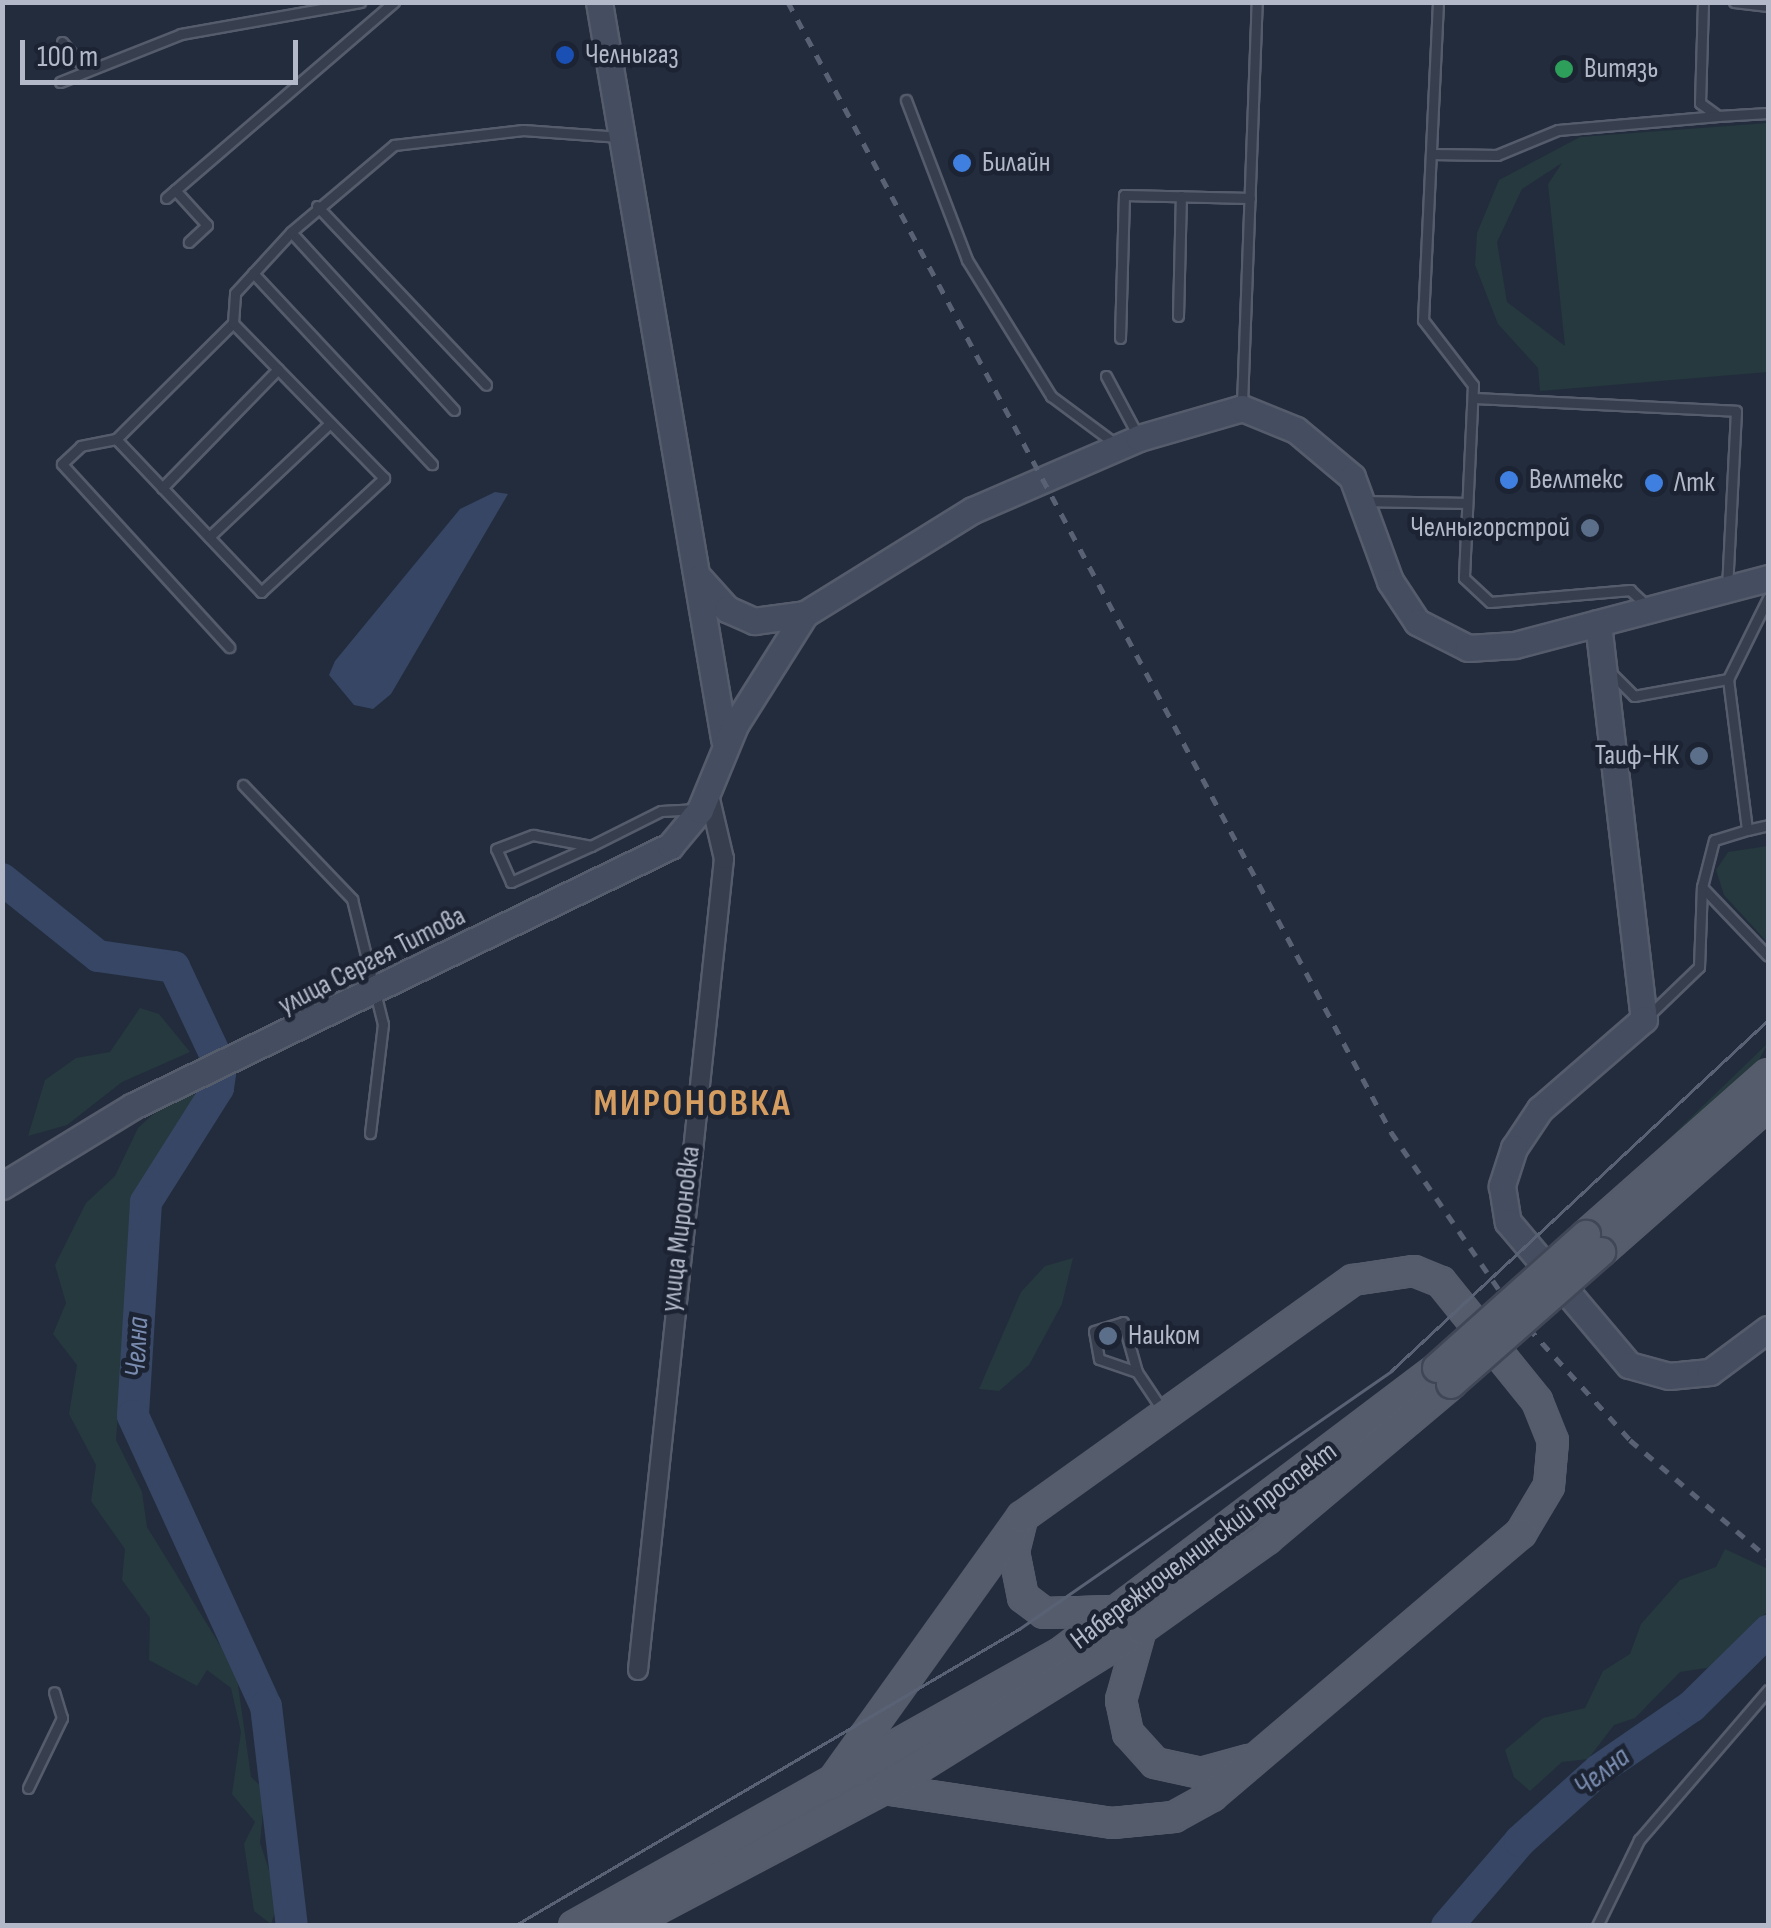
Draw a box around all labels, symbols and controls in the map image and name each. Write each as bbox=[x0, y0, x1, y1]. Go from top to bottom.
scale bar bbox=[25, 20, 302, 82]
place label: Челныгаз bbox=[585, 38, 679, 72]
text: 100 m bbox=[37, 39, 98, 75]
marker: Челныгаз bbox=[554, 44, 576, 66]
place label: Витязь bbox=[1584, 52, 1658, 86]
marker: Витязь bbox=[1553, 58, 1575, 80]
place label: Билайн bbox=[982, 146, 1050, 180]
marker: Билайн bbox=[951, 152, 973, 174]
place label: Веллтекс bbox=[1529, 463, 1624, 497]
place label: Лтк bbox=[1674, 466, 1715, 500]
marker: Веллтекс bbox=[1498, 469, 1520, 491]
marker: Лтк bbox=[1643, 472, 1665, 494]
place label: Челныгорстрой bbox=[1410, 511, 1570, 545]
marker: Челныгорстрой bbox=[1579, 517, 1601, 539]
place label: Таиф-НК bbox=[1595, 739, 1679, 773]
marker: Таиф-НК bbox=[1688, 745, 1710, 767]
street label: улица Сергея Титова bbox=[273, 899, 471, 1023]
district label: МИРОНОВКА bbox=[594, 1081, 792, 1127]
street label: улица Мироновка bbox=[654, 1144, 708, 1314]
water label: Челна bbox=[117, 1316, 157, 1378]
place label: Наиком bbox=[1128, 1319, 1200, 1353]
marker: Наиком bbox=[1097, 1325, 1119, 1347]
street label: Набережночелнинский проспект bbox=[1064, 1435, 1344, 1657]
water label: Челна bbox=[1567, 1739, 1637, 1805]

